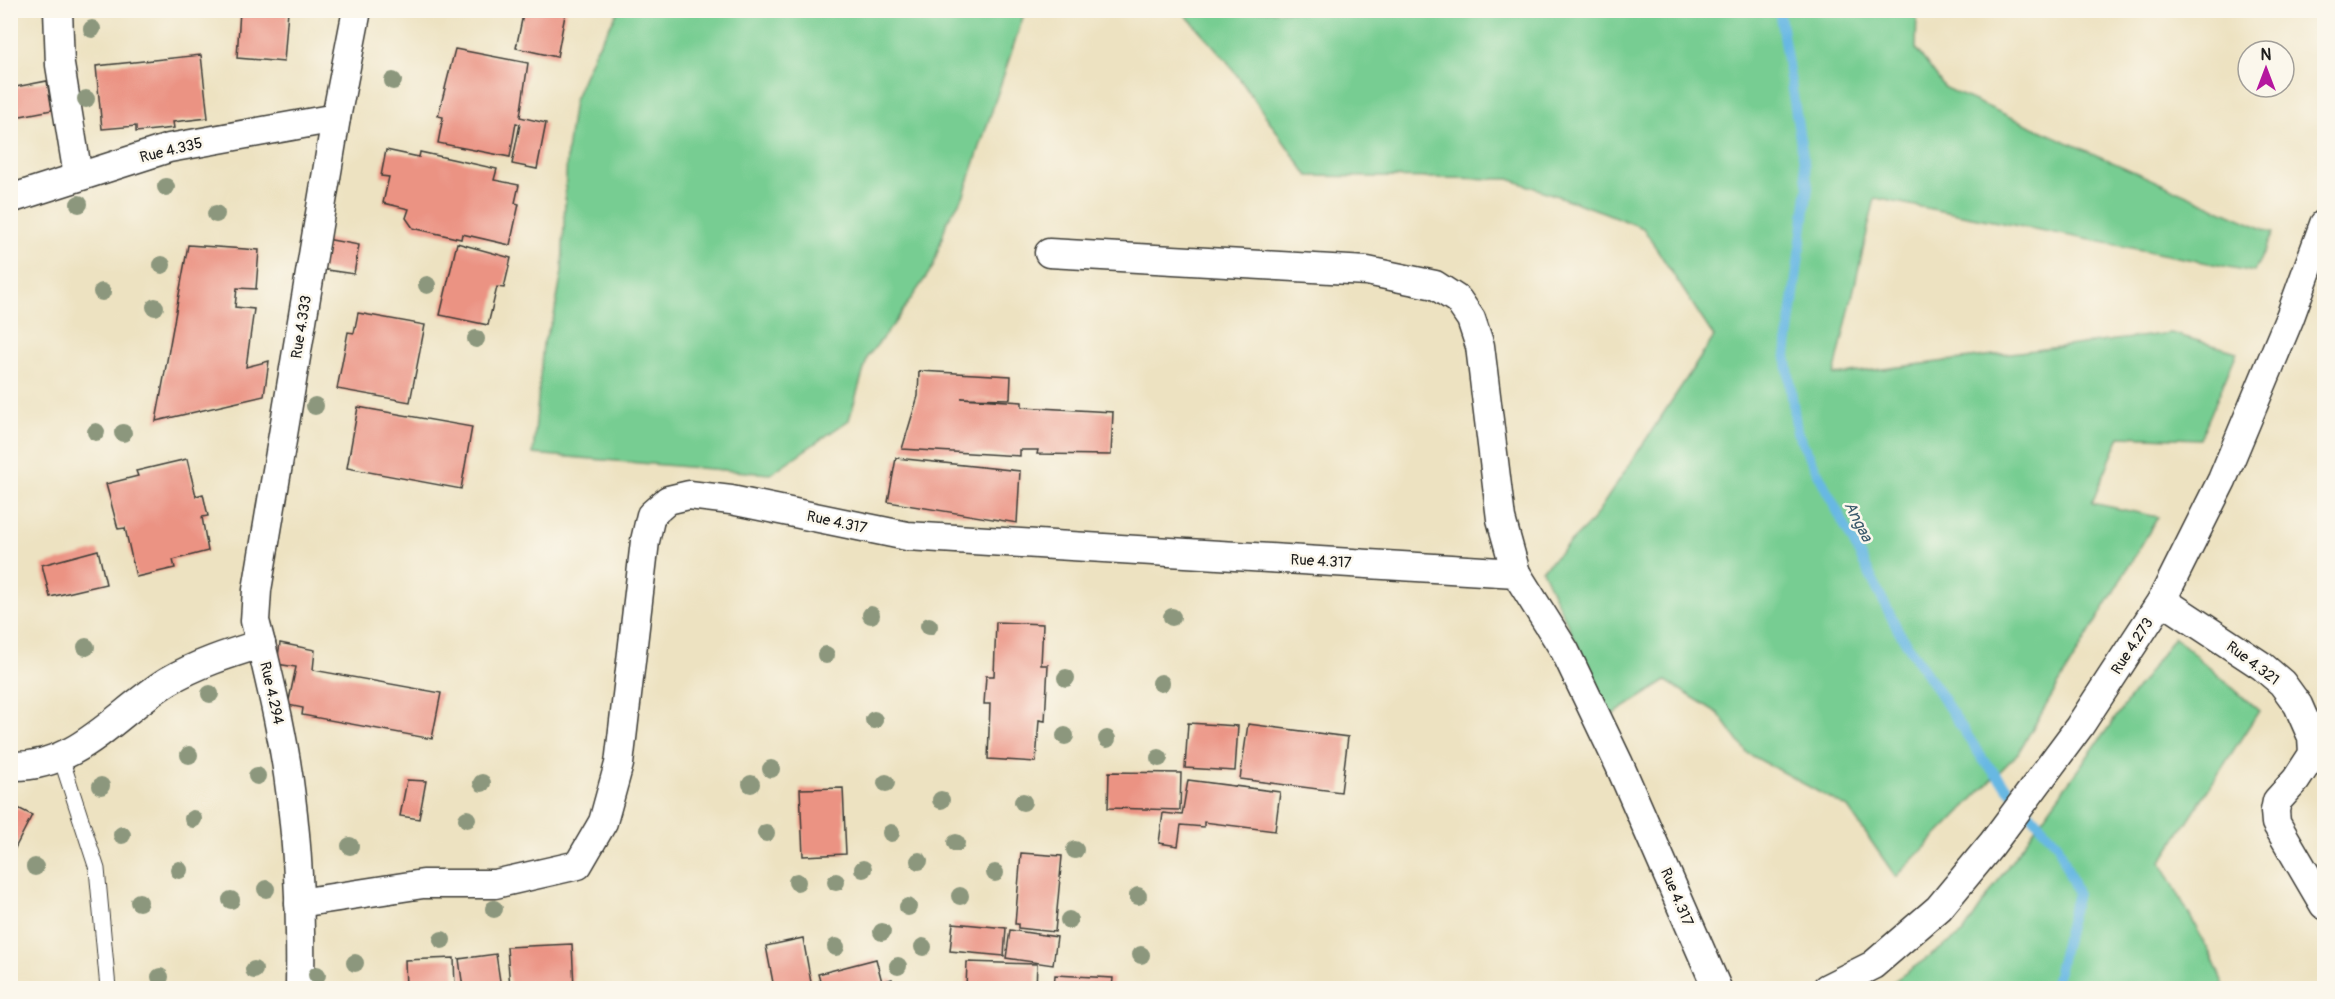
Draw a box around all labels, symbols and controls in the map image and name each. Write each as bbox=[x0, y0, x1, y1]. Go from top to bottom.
north arrow bbox=[2236, 39, 2296, 99]
text: N bbox=[2261, 45, 2272, 65]
street label: Rue 4.335 bbox=[138, 134, 204, 167]
street label: Rue 4.333 bbox=[287, 294, 316, 360]
water label: Angaa bbox=[1840, 498, 1877, 546]
street label: Rue 4.317 bbox=[805, 507, 869, 538]
street label: Rue 4.317 bbox=[1290, 550, 1352, 573]
street label: Rue 4.273 bbox=[2107, 614, 2158, 678]
street label: Rue 4.321 bbox=[2222, 637, 2283, 689]
street label: Rue 4.294 bbox=[255, 660, 288, 727]
street label: Rue 4.317 bbox=[1656, 865, 1697, 929]

